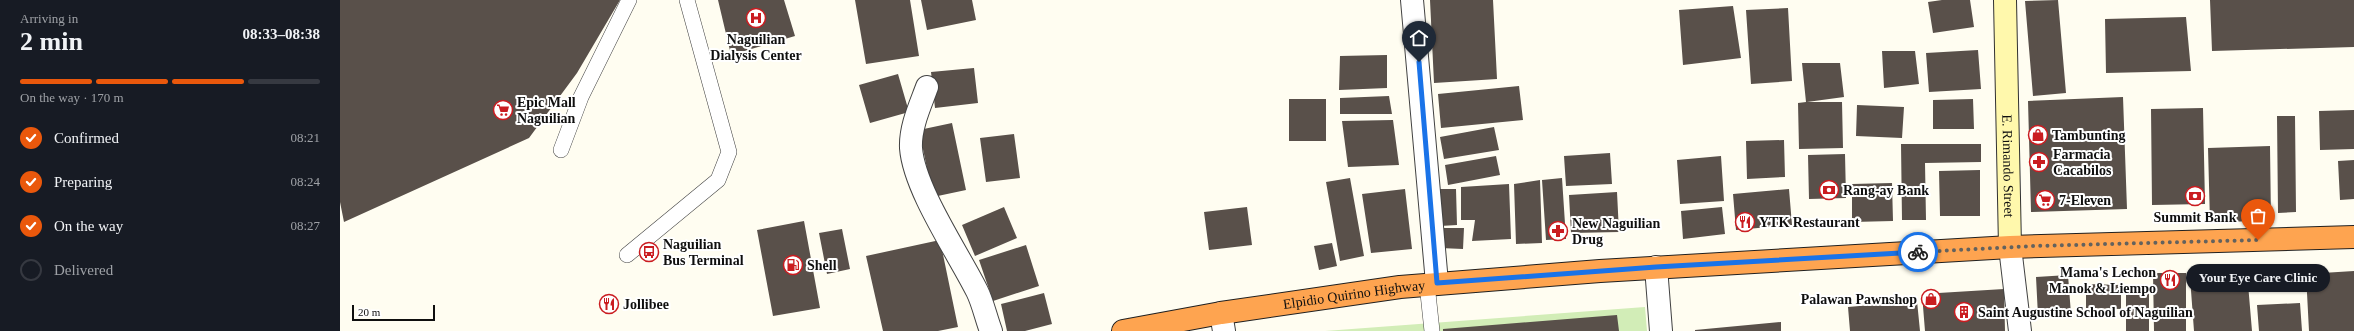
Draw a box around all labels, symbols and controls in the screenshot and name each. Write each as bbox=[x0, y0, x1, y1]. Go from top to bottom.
hospital icon: Naguilian Dialysis Center bbox=[745, 7, 767, 29]
text: Arriving in bbox=[20, 11, 78, 26]
pin bbox=[1402, 21, 1436, 62]
text: 08:33–08:38 bbox=[243, 26, 320, 42]
text: 2 min bbox=[20, 27, 83, 56]
icon: home bbox=[1408, 27, 1430, 49]
place label: Naguilian Dialysis Center bbox=[710, 32, 802, 63]
text: On the way · 170 m bbox=[20, 90, 124, 105]
place label: Epic Mall Naguilian bbox=[517, 95, 576, 126]
supermarket icon: Epic Mall Naguilian bbox=[492, 99, 514, 121]
street label: E. Rimando Street bbox=[1999, 114, 2016, 218]
shop icon: Tambunting bbox=[2027, 124, 2049, 146]
icon: check bbox=[20, 127, 42, 149]
place label: Tambunting bbox=[2052, 128, 2125, 143]
text: Confirmed bbox=[54, 130, 119, 146]
text: 08:21 bbox=[290, 130, 320, 145]
place label: Farmacia Cacabilos bbox=[2053, 147, 2112, 178]
pharmacy icon: Farmacia Cacabilos bbox=[2028, 151, 2050, 173]
icon: check bbox=[20, 171, 42, 193]
text: Preparing bbox=[54, 174, 112, 190]
text: 08:24 bbox=[290, 174, 320, 189]
bank icon: Rang-ay Bank bbox=[1818, 179, 1840, 201]
place label: Rang-ay Bank bbox=[1843, 183, 1929, 198]
bank icon: Summit Bank bbox=[2184, 185, 2206, 207]
supermarket icon: 7-Eleven bbox=[2034, 189, 2056, 211]
place label: 7-Eleven bbox=[2059, 193, 2111, 208]
pin bbox=[2241, 199, 2275, 240]
icon: bag bbox=[2247, 205, 2269, 227]
place label: Summit Bank bbox=[2154, 210, 2237, 225]
restaurant icon: YTK Restaurant bbox=[1734, 211, 1756, 233]
icon: check bbox=[20, 215, 42, 237]
place label: YTK Restaurant bbox=[1759, 215, 1860, 230]
place label: New Naguilian Drug bbox=[1572, 216, 1661, 247]
text: On the way bbox=[54, 218, 123, 234]
text: 08:27 bbox=[290, 218, 320, 233]
pharmacy icon: New Naguilian Drug bbox=[1547, 220, 1569, 242]
courier bbox=[1898, 232, 1938, 272]
place label: Naguilian Bus Terminal bbox=[663, 237, 744, 268]
bus stop icon: Naguilian Bus Terminal bbox=[638, 241, 660, 263]
icon: bike bbox=[1907, 241, 1929, 263]
fuel station icon: Shell bbox=[782, 254, 804, 276]
place label: Shell bbox=[807, 258, 837, 273]
text: Delivered bbox=[54, 262, 113, 278]
callout: Your Eye Care Clinic bbox=[2186, 264, 2330, 292]
place label: Mama's Lechon Manok & Liempo bbox=[2049, 265, 2156, 296]
restaurant icon: Mama's Lechon Manok & Liempo bbox=[2159, 269, 2181, 291]
text: Your Eye Care Clinic bbox=[2199, 270, 2317, 285]
street label: Elpidio Quirino Highway bbox=[1282, 278, 1426, 312]
shop icon: Palawan Pawnshop bbox=[1920, 288, 1942, 310]
place label: Palawan Pawnshop bbox=[1801, 292, 1917, 307]
restaurant icon: Jollibee bbox=[598, 293, 620, 315]
place label: Jollibee bbox=[623, 297, 669, 312]
building icon: Saint Augustine School of Naguilian bbox=[1953, 301, 1975, 323]
scale bar bbox=[352, 303, 435, 322]
place label: Saint Augustine School of Naguilian bbox=[1978, 305, 2193, 320]
text: 20 m bbox=[358, 306, 380, 318]

